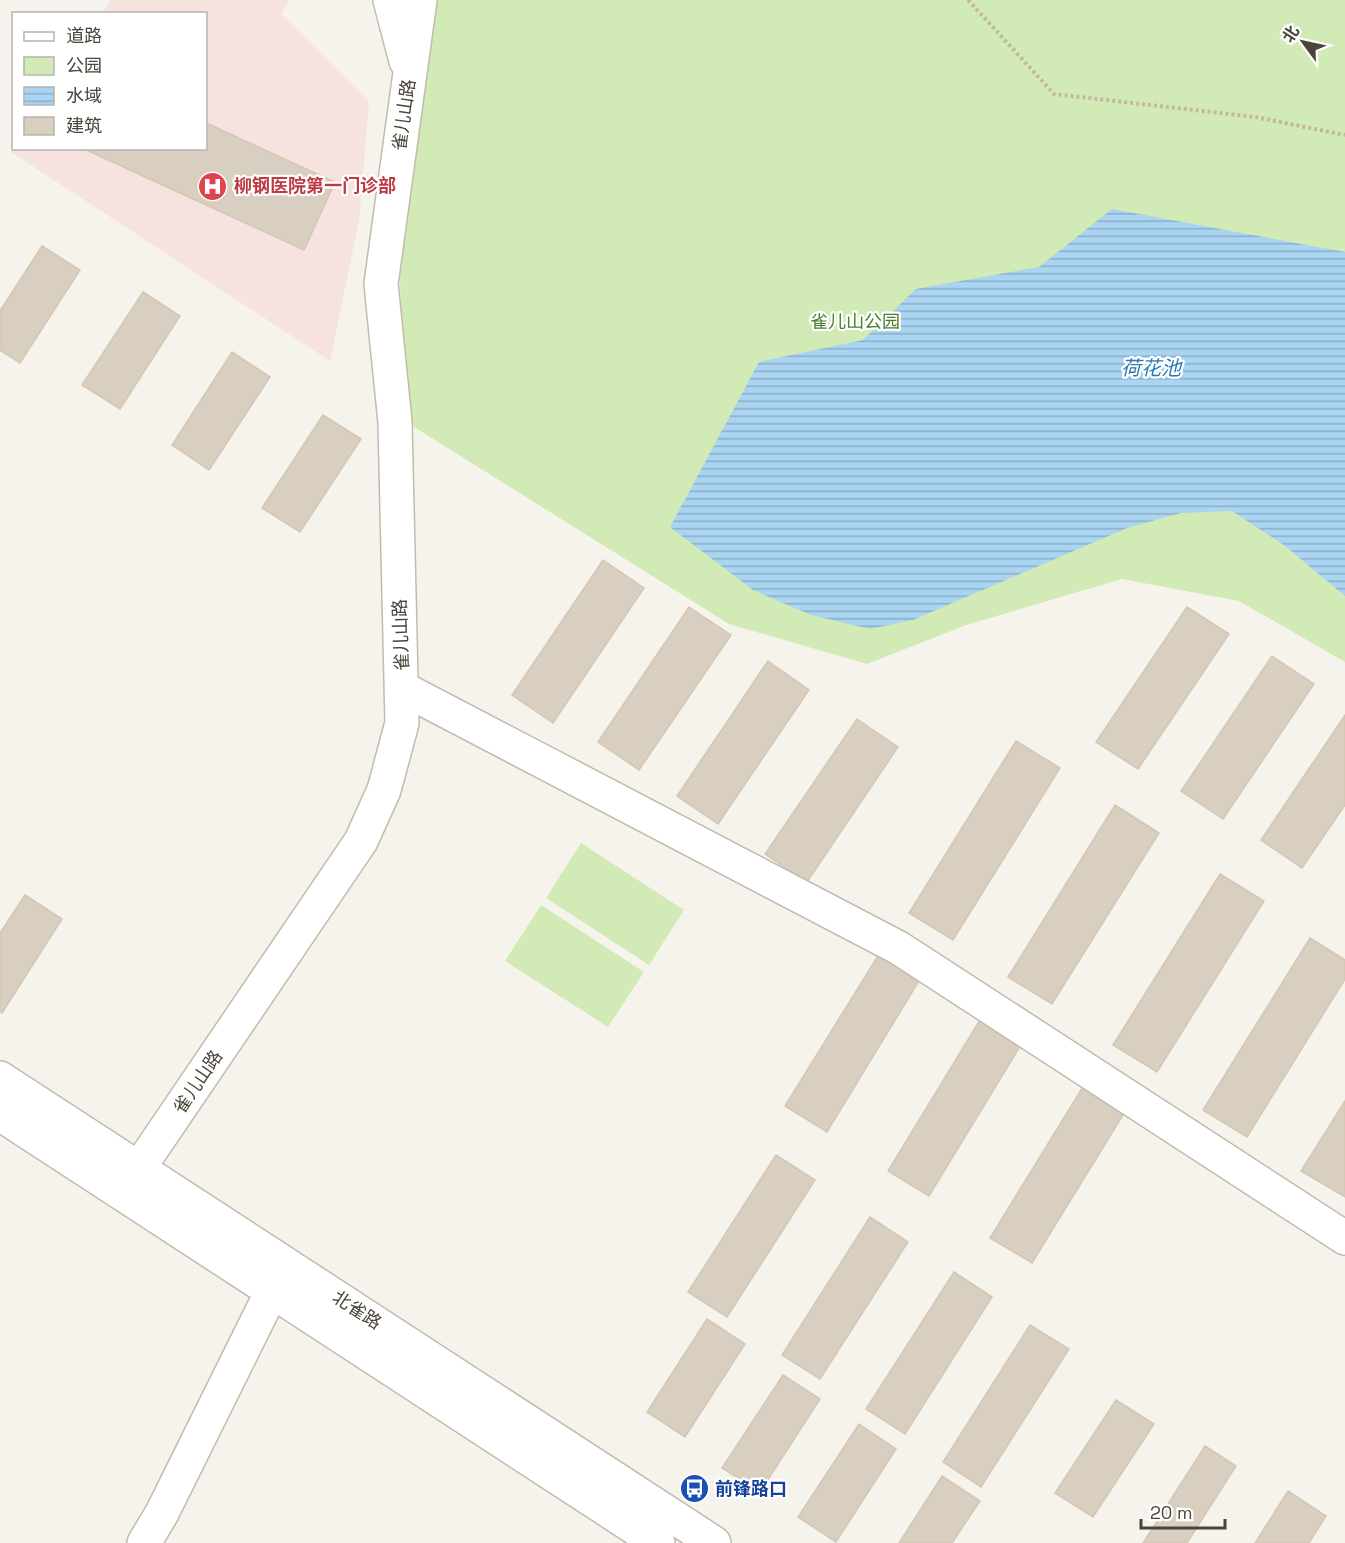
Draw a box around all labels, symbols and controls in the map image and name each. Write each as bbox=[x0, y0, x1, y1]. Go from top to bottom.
legend bbox=[12, 12, 207, 150]
north arrow bbox=[1273, 12, 1333, 72]
text: 北 bbox=[1278, 22, 1304, 47]
text: 道路 bbox=[66, 24, 102, 47]
text: 公园 bbox=[66, 54, 102, 77]
street label: 雀儿山路 bbox=[387, 78, 420, 152]
text: 水域 bbox=[66, 84, 102, 107]
text: 建筑 bbox=[66, 114, 102, 137]
hospital icon: 柳钢医院第一门诊部 bbox=[197, 170, 229, 202]
place label: 柳钢医院第一门诊部 bbox=[234, 174, 396, 197]
park label: 雀儿山公园 bbox=[810, 310, 900, 333]
water label: 荷花池 bbox=[1121, 355, 1183, 381]
street label: 雀儿山路 bbox=[388, 599, 413, 671]
street label: 雀儿山路 bbox=[168, 1045, 227, 1118]
street label: 北雀路 bbox=[328, 1285, 386, 1334]
bus stop icon: 前锋路口 bbox=[678, 1473, 710, 1505]
place label: 前锋路口 bbox=[715, 1477, 787, 1500]
scale bar bbox=[1141, 1492, 1225, 1530]
text: 20 m bbox=[1150, 1501, 1193, 1524]

